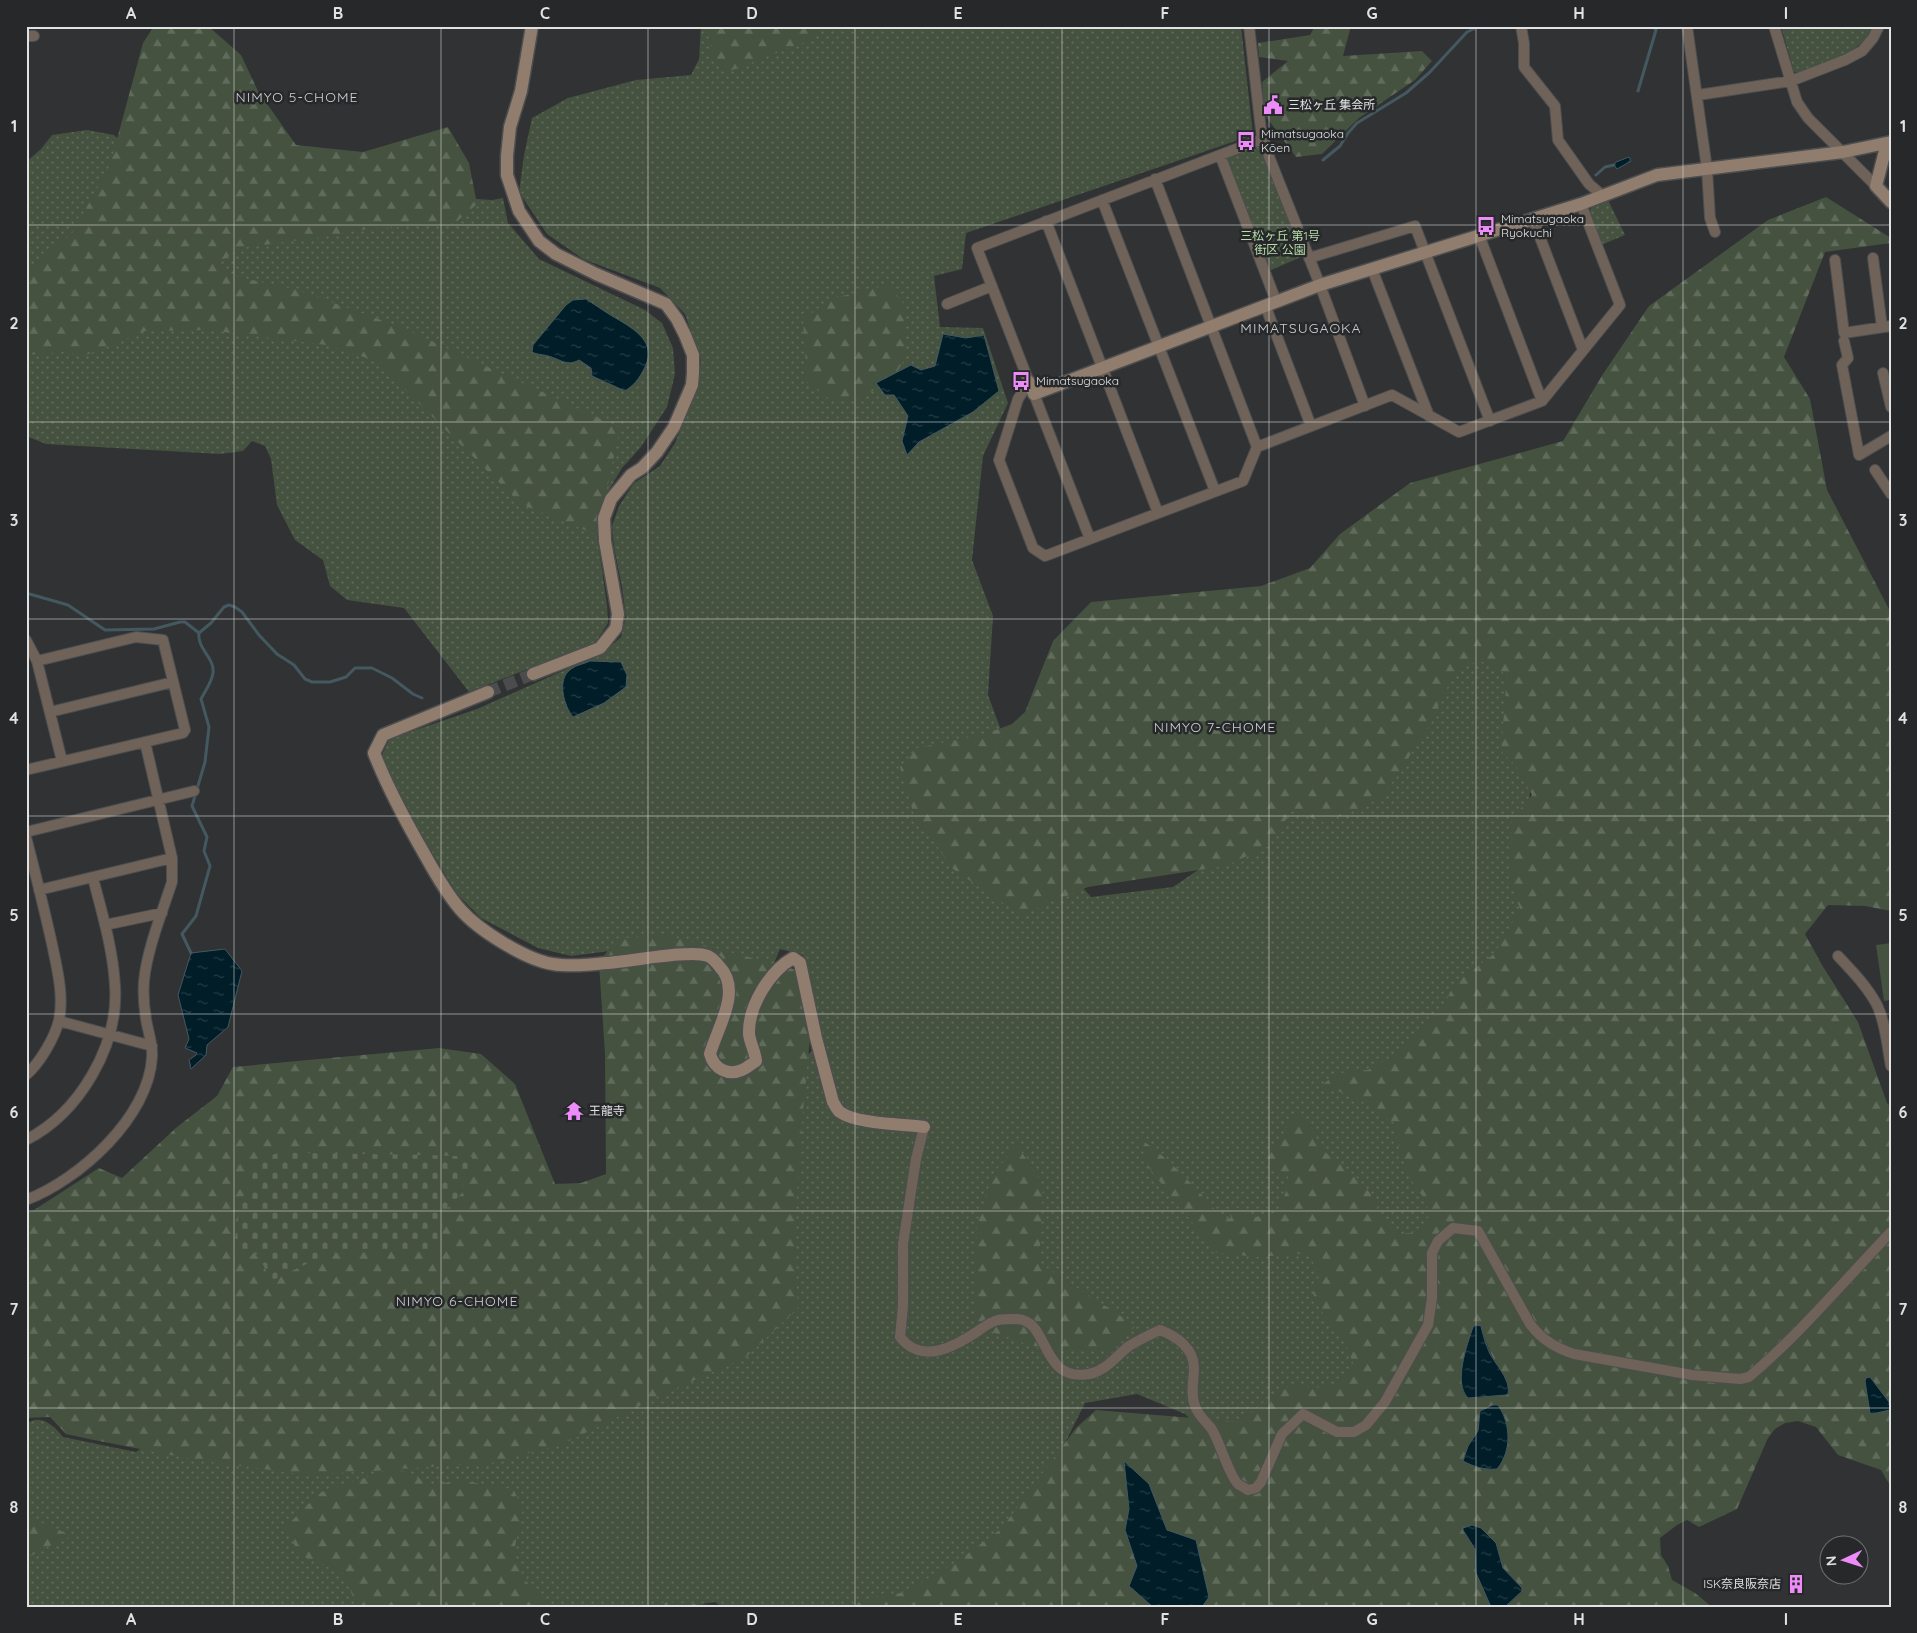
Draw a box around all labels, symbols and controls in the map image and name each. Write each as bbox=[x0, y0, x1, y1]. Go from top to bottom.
text: A bbox=[126, 3, 137, 23]
text: B bbox=[333, 3, 343, 23]
text: C bbox=[540, 3, 550, 23]
text: D bbox=[746, 3, 758, 23]
text: E bbox=[953, 3, 963, 23]
text: F bbox=[1161, 3, 1170, 23]
text: G bbox=[1366, 3, 1378, 23]
text: H bbox=[1573, 3, 1585, 23]
text: I bbox=[1784, 3, 1788, 23]
district label: NIMYO 5-CHOME bbox=[236, 88, 358, 106]
public building icon: 三松ヶ丘 集会所 bbox=[1262, 94, 1284, 116]
place label: 三松ヶ丘 集会所 bbox=[1288, 97, 1375, 112]
text: 1 bbox=[11, 116, 17, 136]
text: 1 bbox=[1900, 116, 1906, 136]
place label: Mimatsugaoka Kōen bbox=[1261, 126, 1344, 155]
bus stop icon: Mimatsugaoka Kōen bbox=[1235, 130, 1257, 152]
place label: Mimatsugaoka Ryokuchi bbox=[1501, 211, 1584, 240]
bus stop icon: Mimatsugaoka Ryokuchi bbox=[1475, 215, 1497, 237]
park label: 三松ヶ丘 第1号 街区 公園 bbox=[1240, 228, 1320, 257]
text: 2 bbox=[9, 313, 19, 333]
text: 2 bbox=[1898, 313, 1908, 333]
district label: MIMATSUGAOKA bbox=[1240, 319, 1362, 337]
bus stop icon: Mimatsugaoka bbox=[1010, 370, 1032, 392]
place label: Mimatsugaoka bbox=[1036, 373, 1119, 388]
text: 3 bbox=[10, 510, 18, 530]
text: 3 bbox=[1899, 510, 1907, 530]
text: 4 bbox=[9, 708, 19, 728]
text: 4 bbox=[1898, 708, 1908, 728]
district label: NIMYO 7-CHOME bbox=[1154, 718, 1276, 736]
text: 5 bbox=[9, 905, 19, 925]
text: 5 bbox=[1898, 905, 1908, 925]
temple icon: 王龍寺 bbox=[563, 1100, 585, 1122]
text: 6 bbox=[10, 1102, 19, 1122]
text: 6 bbox=[1899, 1102, 1908, 1122]
place label: 王龍寺 bbox=[589, 1103, 625, 1118]
district label: NIMYO 6-CHOME bbox=[396, 1292, 518, 1310]
text: 7 bbox=[10, 1299, 19, 1319]
text: 7 bbox=[1899, 1299, 1908, 1319]
text: 8 bbox=[10, 1497, 19, 1517]
text: 8 bbox=[1899, 1497, 1908, 1517]
north arrow bbox=[1820, 1536, 1870, 1586]
text: N bbox=[1822, 1555, 1840, 1567]
building icon: ISK奈良阪奈店 bbox=[1785, 1573, 1807, 1595]
place label: ISK奈良阪奈店 bbox=[1703, 1576, 1781, 1591]
text: A bbox=[126, 1609, 137, 1629]
text: B bbox=[333, 1609, 343, 1629]
text: C bbox=[540, 1609, 550, 1629]
text: D bbox=[746, 1609, 758, 1629]
text: E bbox=[953, 1609, 963, 1629]
text: F bbox=[1161, 1609, 1170, 1629]
text: G bbox=[1366, 1609, 1378, 1629]
text: H bbox=[1573, 1609, 1585, 1629]
text: I bbox=[1784, 1609, 1788, 1629]

